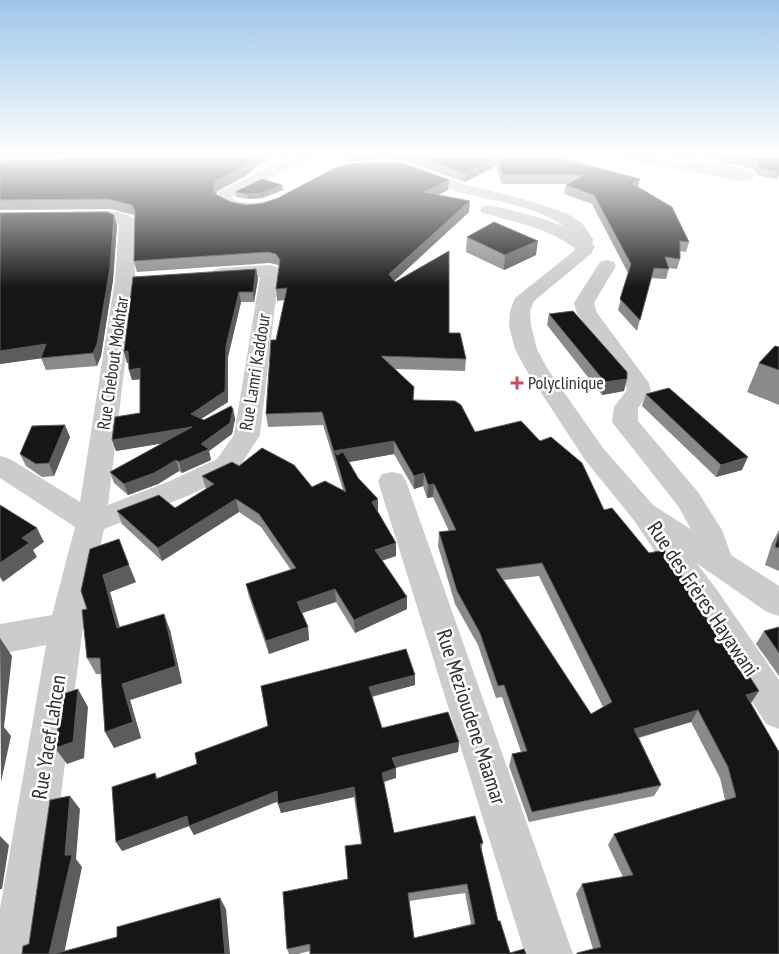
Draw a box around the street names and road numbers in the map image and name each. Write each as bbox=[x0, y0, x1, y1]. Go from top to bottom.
street label: Rue Chebout Mokhtar bbox=[92, 295, 133, 431]
street label: Rue Lamri Kaddour bbox=[234, 312, 275, 432]
street label: Rue des Frères Hayawani bbox=[642, 516, 765, 681]
street label: Rue Mezioudene Maamar bbox=[430, 626, 513, 808]
street label: Rue Yacef Lahcen bbox=[25, 673, 72, 801]

